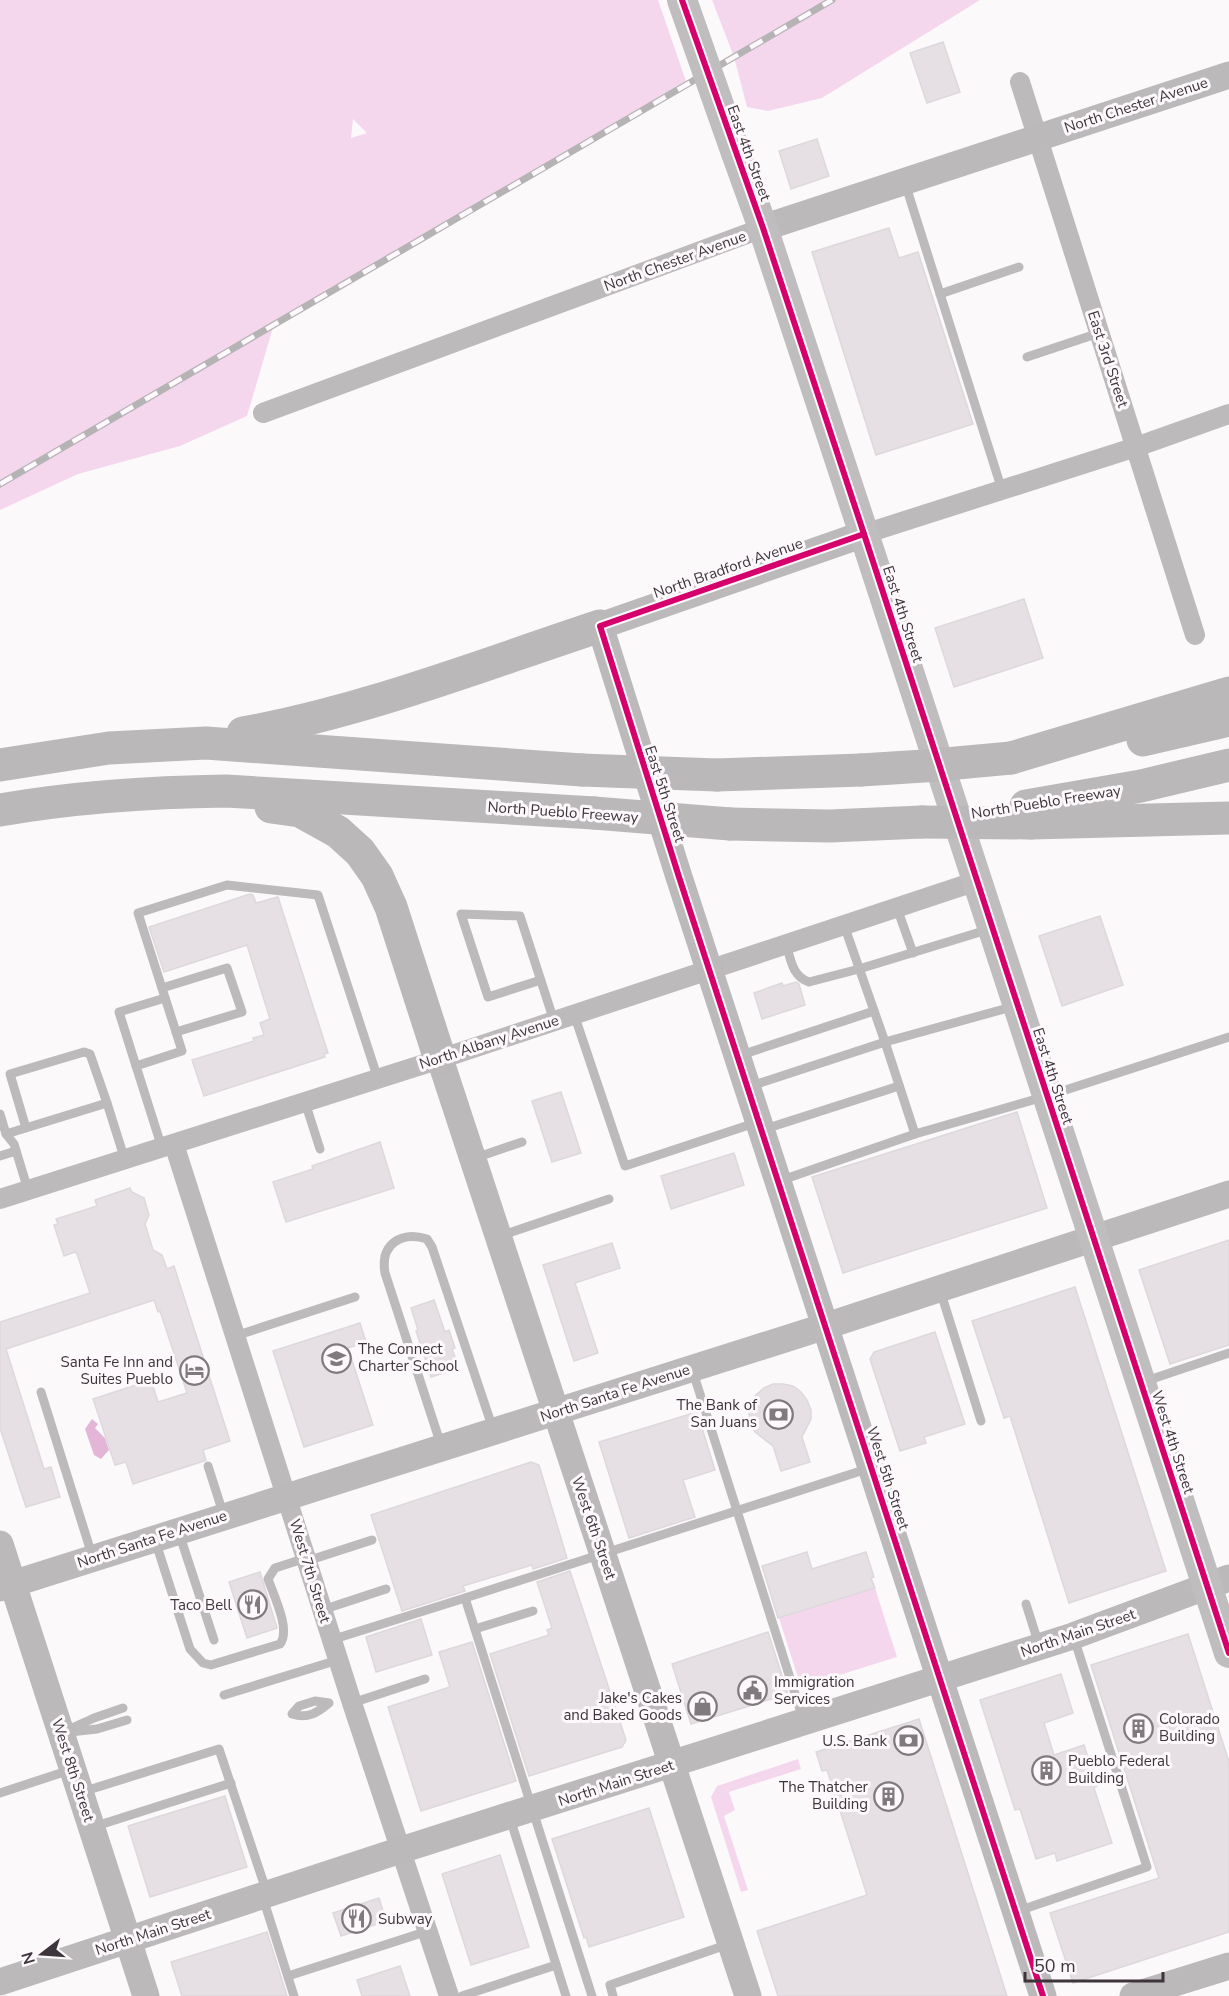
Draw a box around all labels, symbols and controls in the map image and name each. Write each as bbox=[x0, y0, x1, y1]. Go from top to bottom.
street label: North Chester Avenue bbox=[1062, 72, 1210, 138]
street label: East 4th Street bbox=[722, 102, 776, 204]
street label: North Chester Avenue bbox=[601, 226, 749, 296]
street label: East 3rd Street bbox=[1083, 308, 1133, 411]
street label: North Bradford Avenue bbox=[651, 533, 805, 603]
street label: East 4th Street bbox=[878, 563, 928, 666]
street label: East 5th Street bbox=[640, 743, 690, 846]
street label: North Pueblo Freeway bbox=[970, 780, 1123, 824]
street label: North Pueblo Freeway bbox=[487, 797, 639, 827]
street label: North Albany Avenue bbox=[416, 1010, 562, 1074]
street label: East 4th Street bbox=[1028, 1025, 1078, 1128]
place label: The Connect Charter School bbox=[358, 1339, 459, 1376]
school or university icon: The Connect Charter School bbox=[321, 1342, 353, 1374]
place label: Santa Fe Inn and Suites Pueblo bbox=[61, 1352, 173, 1389]
hotel icon: Santa Fe Inn and Suites Pueblo bbox=[178, 1355, 210, 1387]
street label: North Santa Fe Avenue bbox=[538, 1359, 692, 1427]
street label: West 4th Street bbox=[1147, 1388, 1199, 1497]
place label: The Bank of San Juans bbox=[676, 1395, 758, 1432]
bank icon: The Bank of San Juans bbox=[762, 1398, 794, 1430]
street label: West 5th Street bbox=[862, 1424, 914, 1533]
street label: West 6th Street bbox=[567, 1474, 621, 1583]
street label: North Santa Fe Avenue bbox=[75, 1505, 229, 1573]
street label: West 7th Street bbox=[285, 1517, 335, 1626]
restaurant icon: Taco Bell bbox=[237, 1589, 269, 1621]
place label: Taco Bell bbox=[170, 1595, 233, 1615]
street label: North Main Street bbox=[1018, 1604, 1139, 1662]
place label: Immigration Services bbox=[774, 1672, 855, 1709]
public building icon: Immigration Services bbox=[737, 1675, 769, 1707]
place label: Jake's Cakes and Baked Goods bbox=[563, 1688, 682, 1725]
shop icon: Jake's Cakes and Baked Goods bbox=[687, 1691, 719, 1723]
place label: Colorado Building bbox=[1159, 1709, 1220, 1746]
building icon: Colorado Building bbox=[1122, 1712, 1154, 1744]
street label: West 8th Street bbox=[47, 1716, 99, 1825]
bank icon: U.S. Bank bbox=[892, 1725, 924, 1757]
place label: U.S. Bank bbox=[822, 1731, 887, 1751]
place label: Pueblo Federal Building bbox=[1068, 1751, 1170, 1788]
building icon: Pueblo Federal Building bbox=[1031, 1754, 1063, 1786]
street label: North Main Street bbox=[556, 1755, 677, 1811]
place label: The Thatcher Building bbox=[779, 1777, 869, 1814]
building icon: The Thatcher Building bbox=[873, 1780, 905, 1812]
restaurant icon: Subway bbox=[341, 1903, 373, 1935]
street label: North Main Street bbox=[93, 1904, 214, 1960]
place label: Subway bbox=[378, 1909, 433, 1929]
north arrow bbox=[12, 1924, 72, 1984]
scale bar bbox=[1025, 1945, 1163, 1983]
text: N bbox=[16, 1949, 41, 1967]
text: 50 m bbox=[1034, 1954, 1076, 1978]

